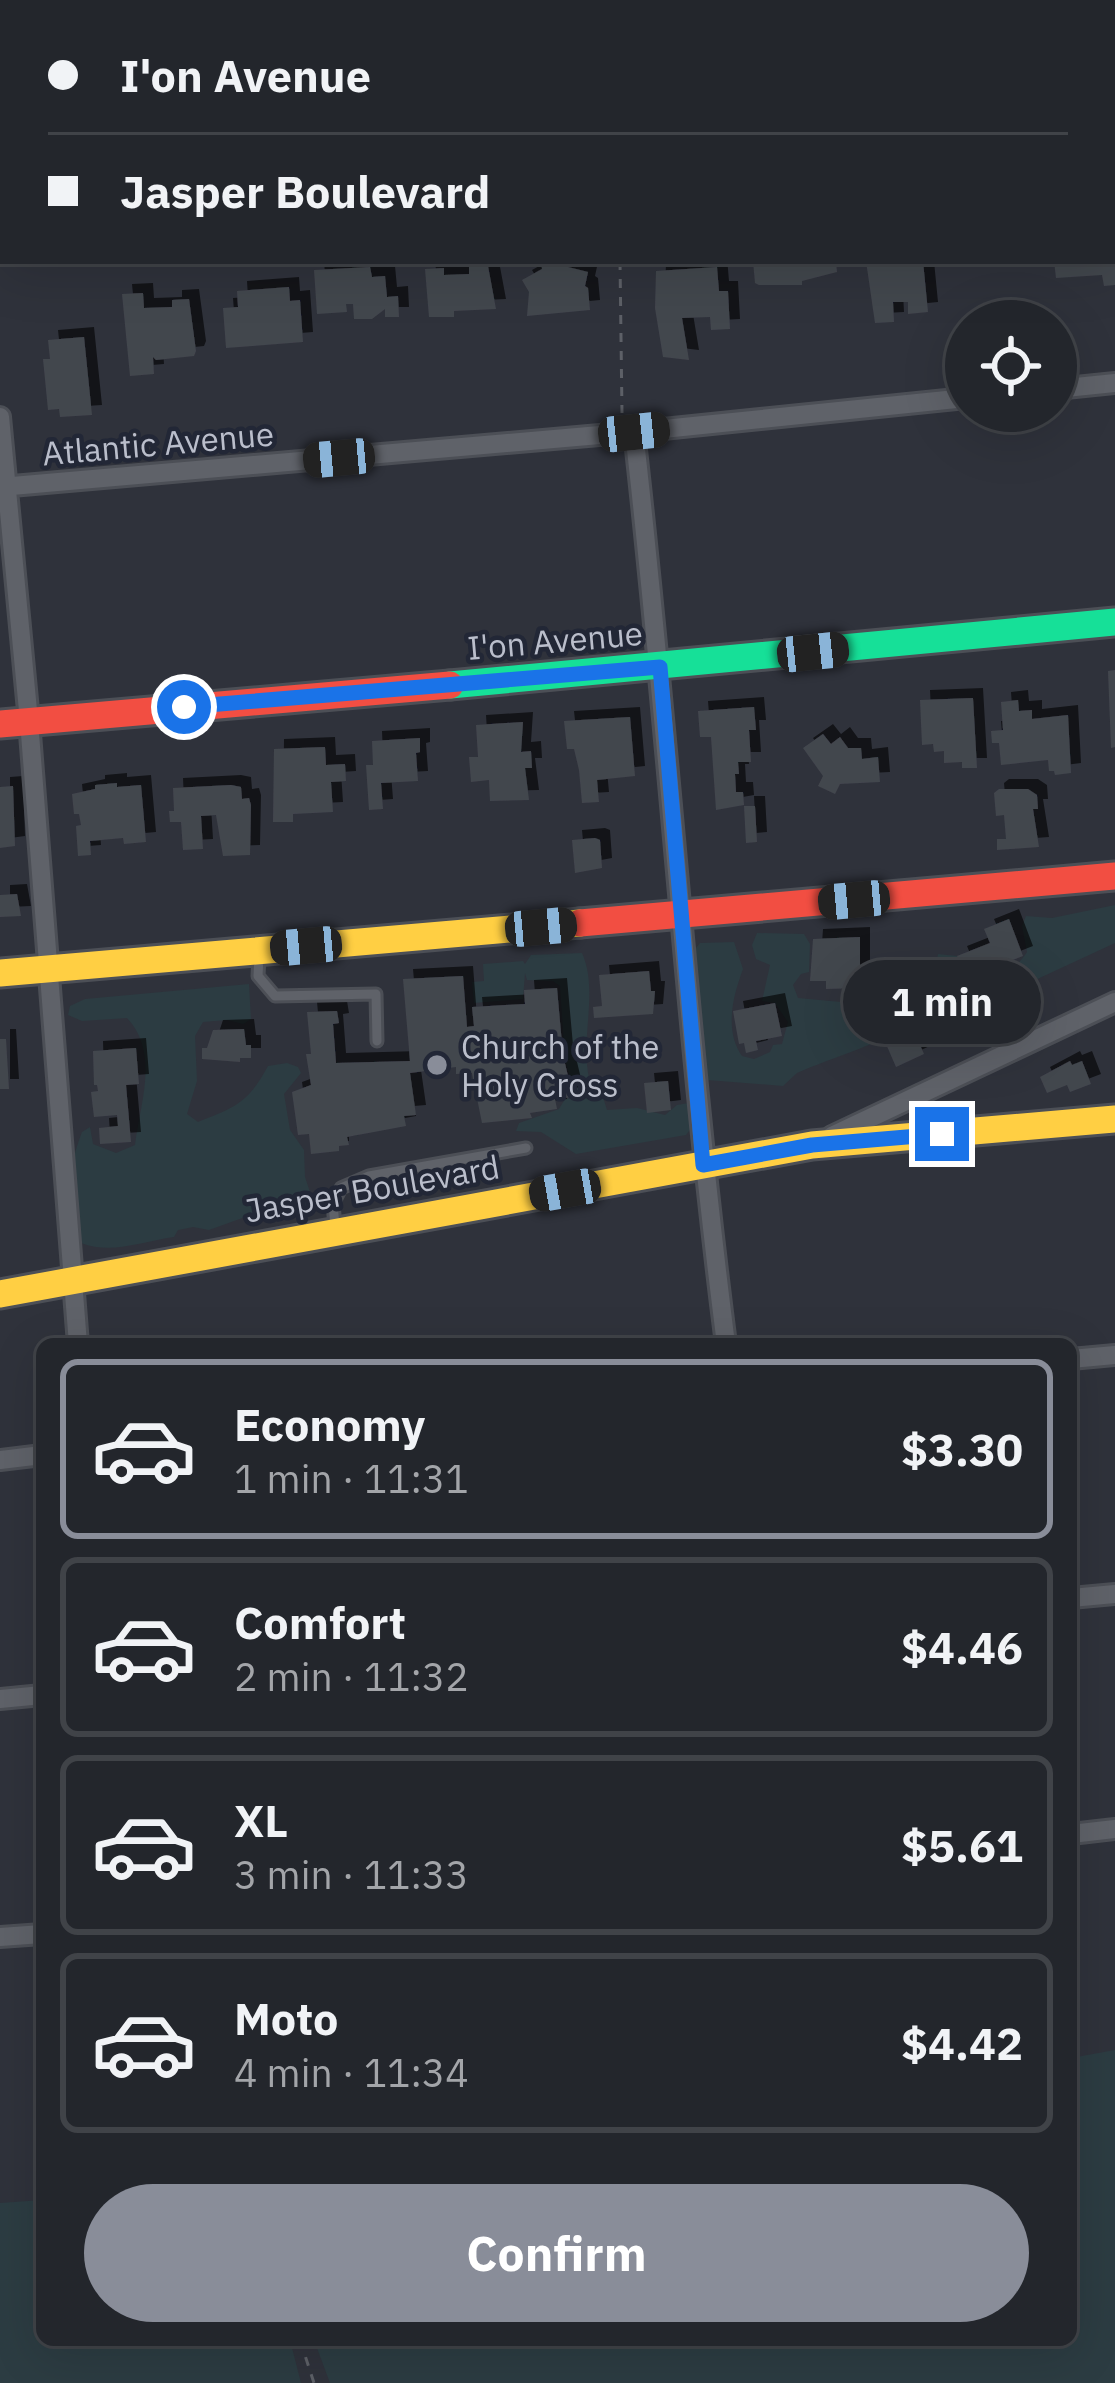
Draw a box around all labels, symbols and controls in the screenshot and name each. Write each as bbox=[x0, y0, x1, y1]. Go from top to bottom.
text: I'on Avenue bbox=[120, 46, 371, 104]
text: Jasper Boulevard bbox=[120, 162, 490, 220]
map controls bbox=[945, 300, 1077, 432]
button: locate bbox=[945, 300, 1077, 432]
car bbox=[596, 410, 672, 454]
street label: Atlantic Avenue bbox=[40, 411, 276, 475]
car bbox=[302, 437, 376, 479]
street label: I'on Avenue bbox=[466, 611, 644, 669]
car bbox=[775, 630, 851, 674]
route start bbox=[157, 680, 211, 734]
car bbox=[817, 879, 891, 921]
car bbox=[504, 906, 578, 948]
car bbox=[269, 925, 343, 967]
callout: 1 min bbox=[843, 960, 1041, 1044]
text: 1 min bbox=[891, 976, 993, 1027]
place label: Church of the Holy Cross bbox=[461, 1025, 659, 1106]
marker: Church of the Holy Cross bbox=[424, 1052, 450, 1078]
route end bbox=[915, 1107, 969, 1161]
street label: Jasper Boulevard bbox=[241, 1144, 503, 1232]
car bbox=[526, 1166, 604, 1214]
icon: car bbox=[90, 1395, 198, 1503]
text: Economy bbox=[234, 1395, 425, 1453]
text: $3.30 bbox=[901, 1420, 1023, 1478]
text: 1 min · 11:31 bbox=[234, 1453, 469, 1504]
icon: car bbox=[90, 1593, 198, 1701]
text: Comfort bbox=[234, 1593, 406, 1651]
text: $4.46 bbox=[901, 1618, 1023, 1676]
text: 2 min · 11:32 bbox=[234, 1651, 469, 1702]
icon: car bbox=[90, 1791, 198, 1899]
text: XL bbox=[234, 1791, 288, 1849]
text: $5.61 bbox=[901, 1816, 1023, 1874]
text: 3 min · 11:33 bbox=[234, 1849, 469, 1900]
icon: car bbox=[90, 1989, 198, 2097]
text: Moto bbox=[234, 1989, 338, 2047]
text: $4.42 bbox=[901, 2014, 1023, 2072]
text: 4 min · 11:34 bbox=[234, 2047, 469, 2098]
button: Confirm bbox=[84, 2184, 1029, 2322]

